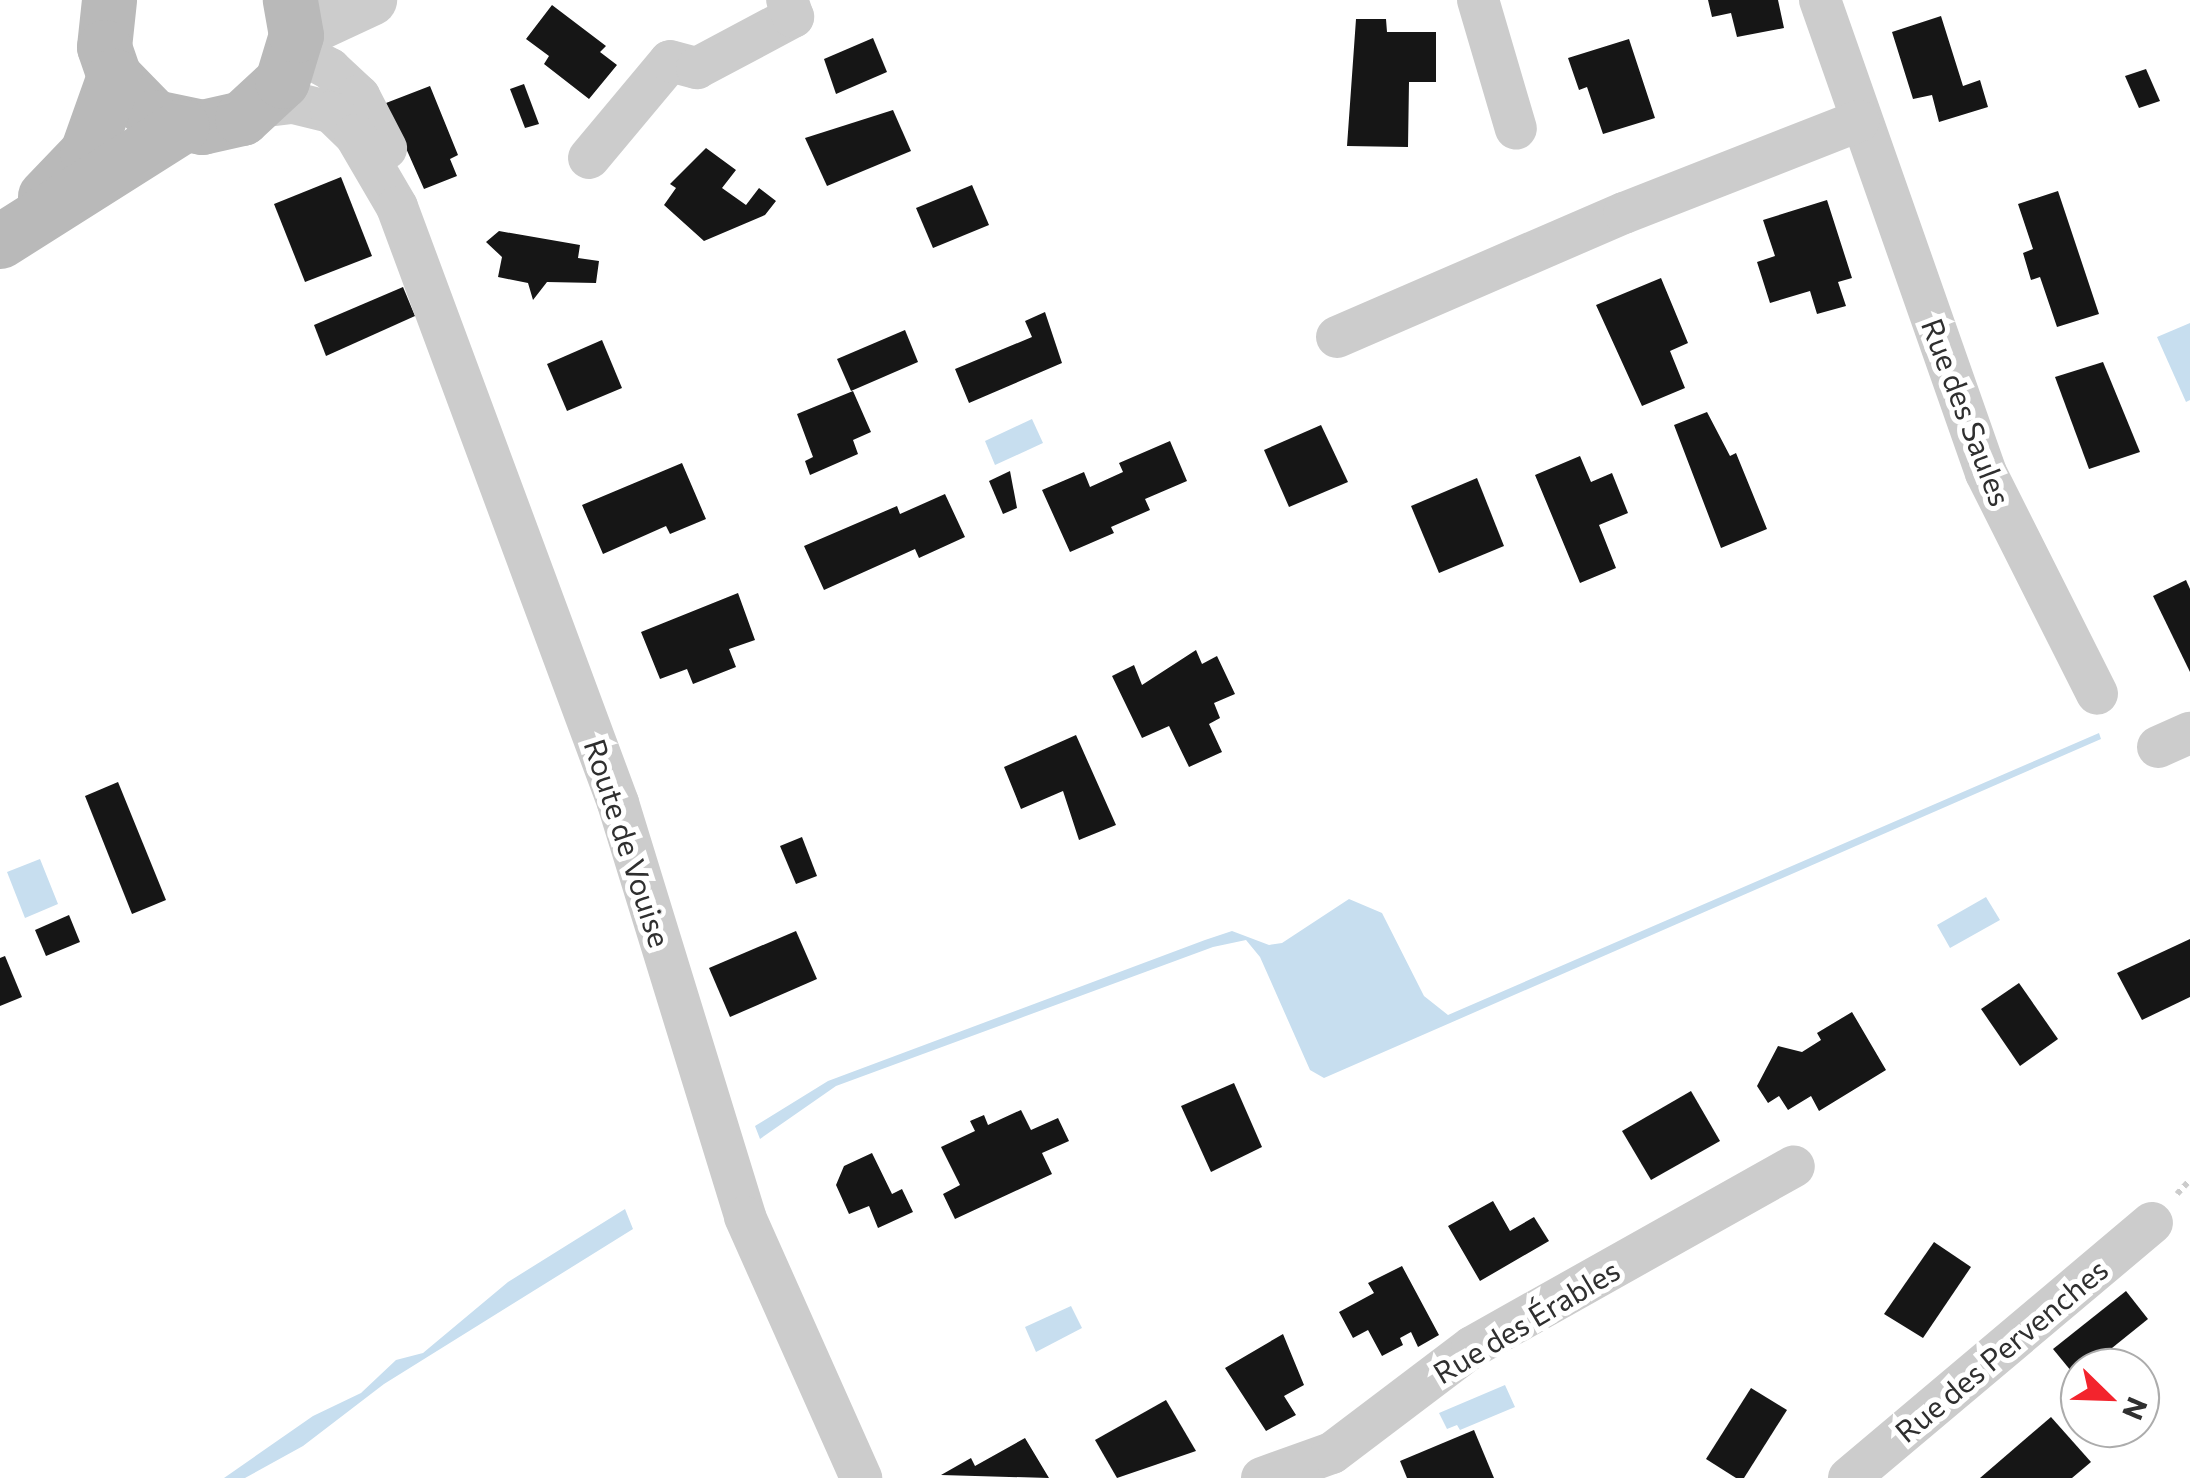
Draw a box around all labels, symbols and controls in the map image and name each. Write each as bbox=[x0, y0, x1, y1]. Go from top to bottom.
street label: Rue des Saules bbox=[1915, 313, 2019, 511]
street label: Route de Vouise bbox=[577, 734, 679, 952]
street label: Rue des Érables bbox=[1426, 1251, 1626, 1391]
street label: Rue des Pervenches bbox=[1887, 1251, 2115, 1449]
north arrow bbox=[2060, 1348, 2160, 1448]
text: N bbox=[2116, 1393, 2156, 1425]

